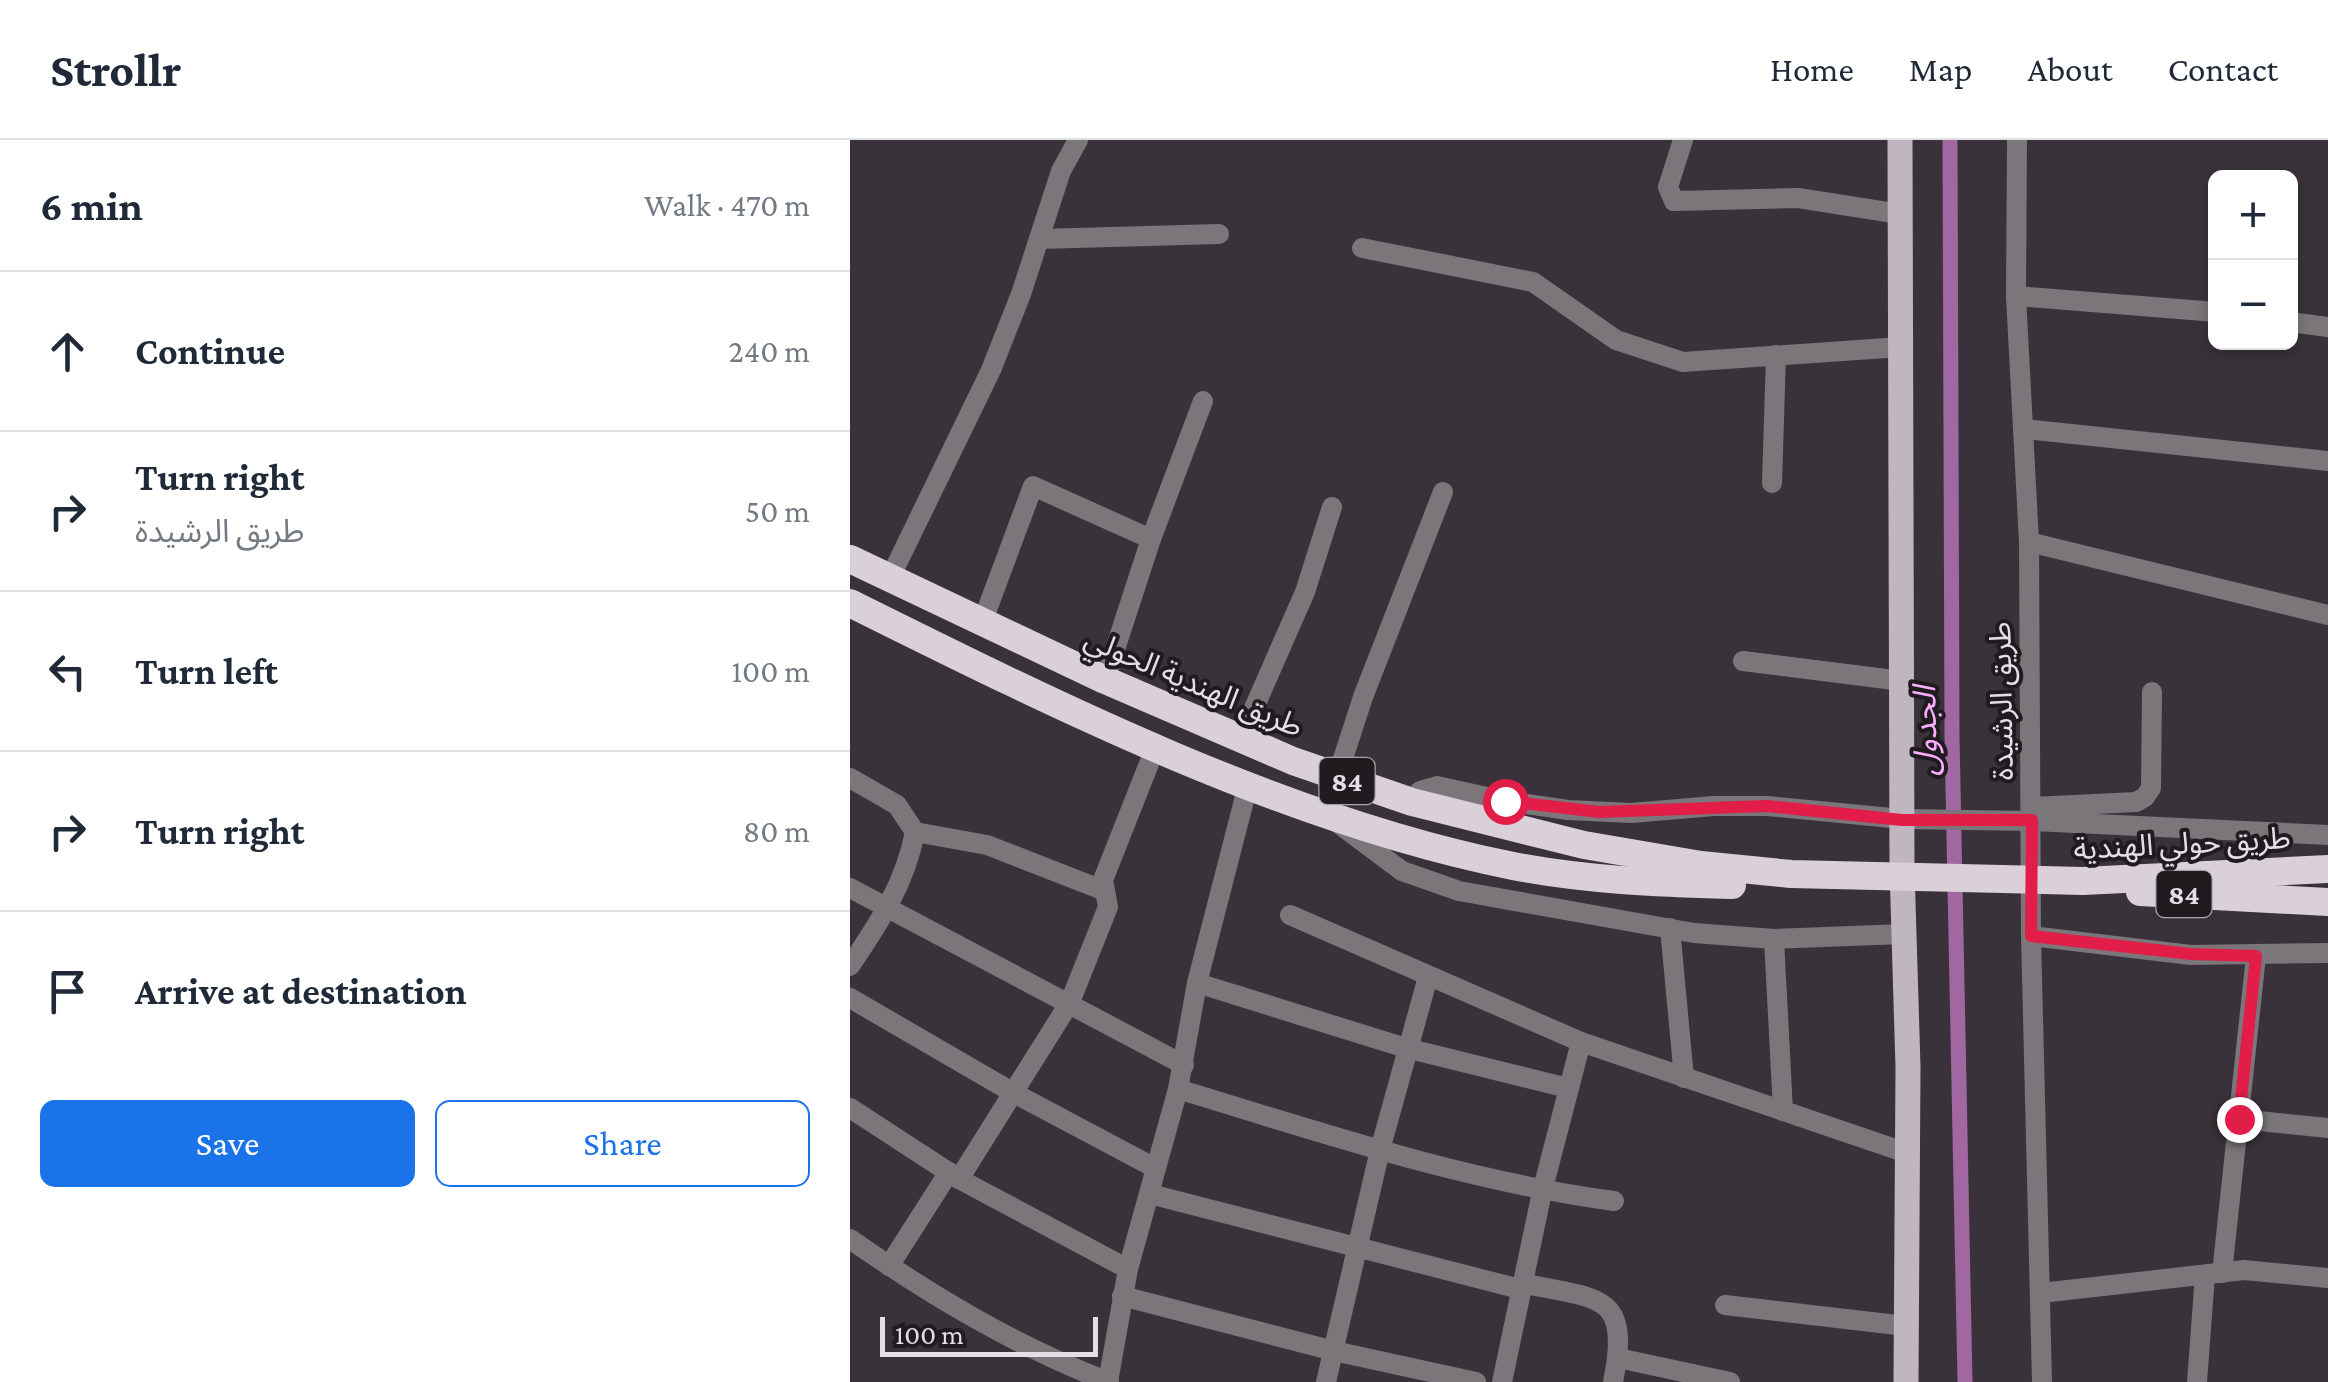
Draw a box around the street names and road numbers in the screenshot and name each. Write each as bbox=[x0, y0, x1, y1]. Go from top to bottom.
street label: طريق الهندية الحولي bbox=[1077, 621, 1308, 749]
street label: طريق الرشيدة bbox=[1983, 621, 2021, 781]
road number: 84 bbox=[1320, 758, 1374, 804]
street label: طريق حولي الهندية bbox=[2073, 821, 2292, 872]
road number: 84 bbox=[2156, 871, 2212, 917]

